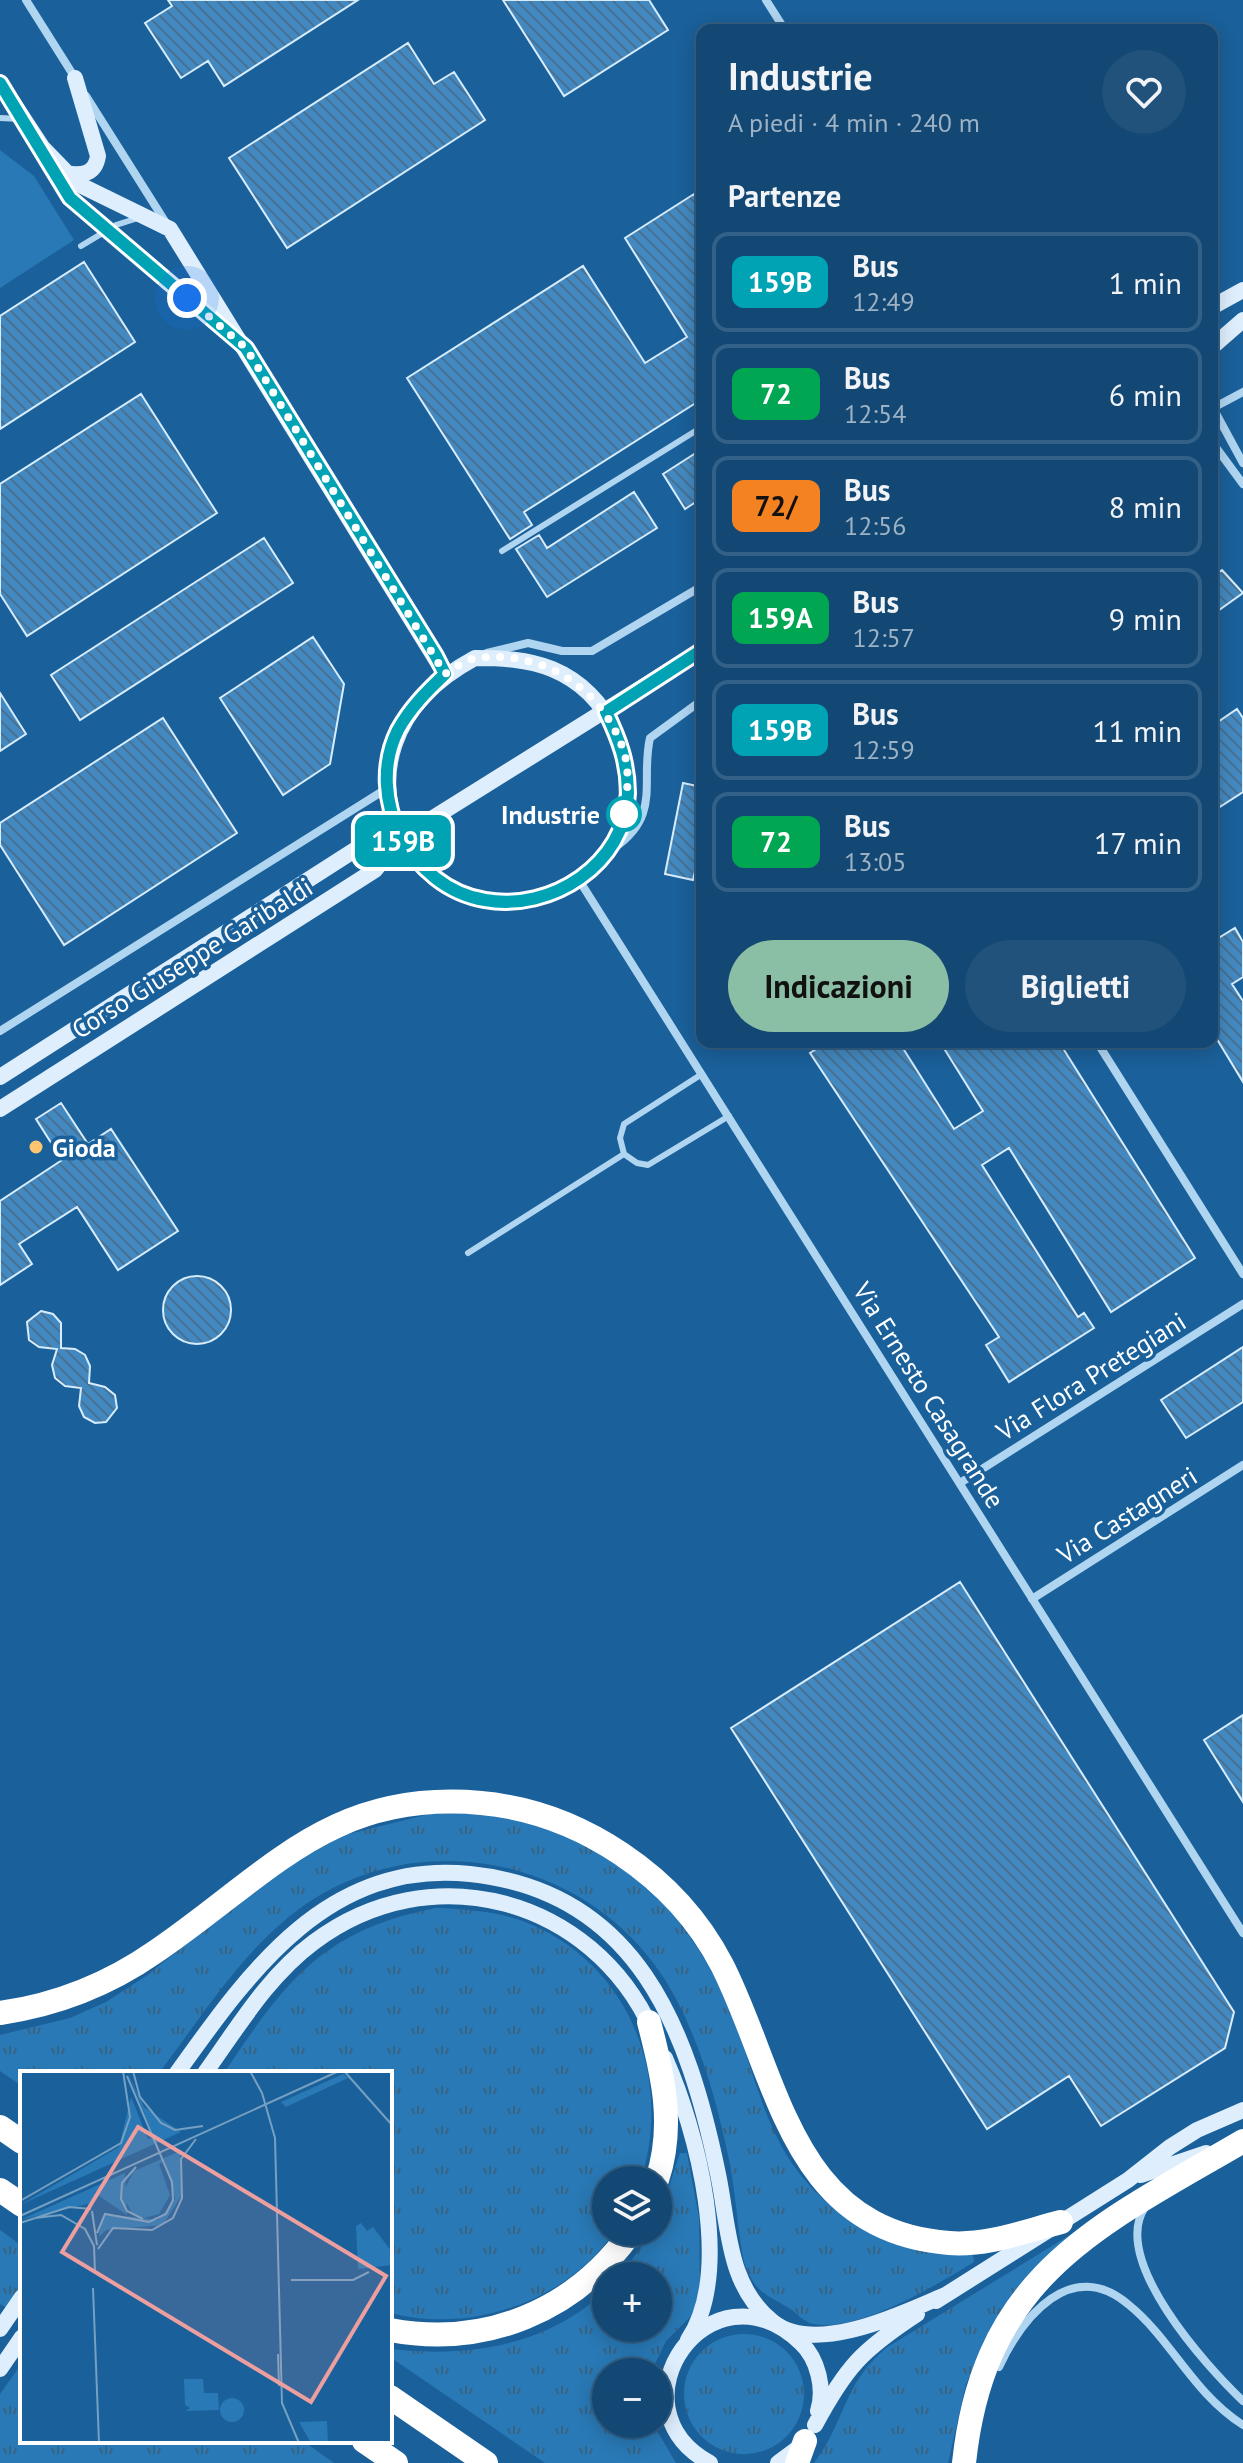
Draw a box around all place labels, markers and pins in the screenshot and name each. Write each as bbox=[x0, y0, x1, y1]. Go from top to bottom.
marker: Industrie bbox=[607, 797, 641, 831]
place label: Industrie bbox=[501, 798, 600, 831]
place label: Gioda bbox=[52, 1131, 116, 1164]
marker: Gioda bbox=[27, 1138, 45, 1156]

